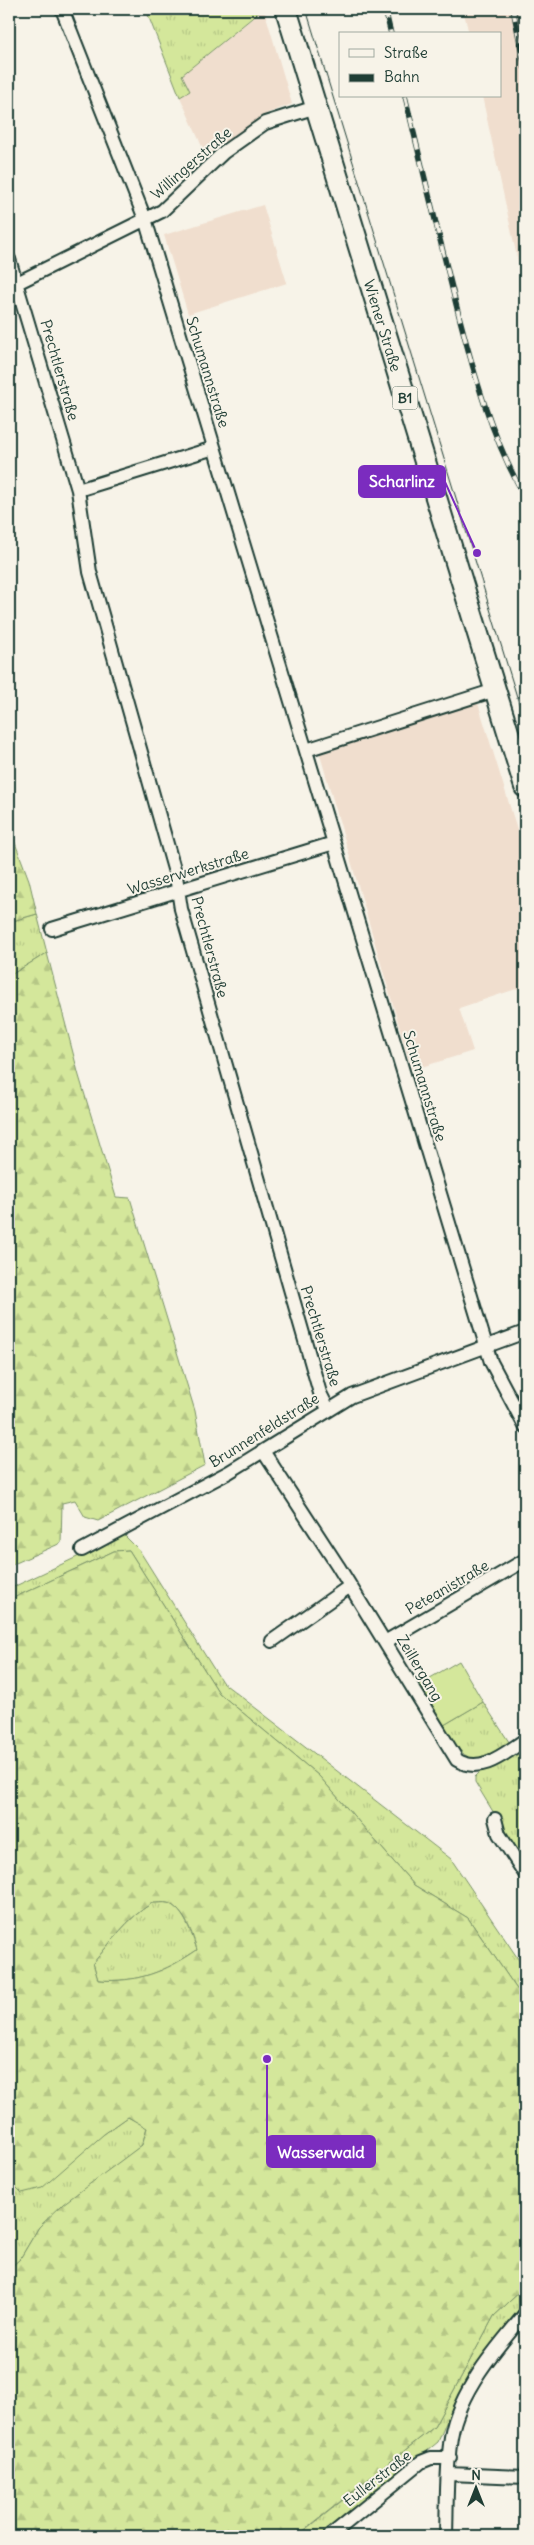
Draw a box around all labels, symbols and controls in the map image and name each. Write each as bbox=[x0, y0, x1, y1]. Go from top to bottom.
legend bbox=[339, 32, 502, 98]
text: Straße bbox=[384, 43, 428, 62]
text: Bahn bbox=[384, 67, 420, 86]
street label: Willingerstraße bbox=[147, 123, 235, 203]
street label: Wiener Straße bbox=[360, 277, 406, 374]
street label: Schumannstraße bbox=[182, 314, 234, 430]
street label: Prechtlerstraße bbox=[37, 317, 83, 423]
road number: B1 bbox=[392, 386, 418, 409]
callout: Scharlinz bbox=[359, 466, 445, 497]
text: Scharlinz bbox=[369, 471, 435, 491]
street label: Wasserwerkstraße bbox=[125, 844, 251, 898]
street label: Prechtlerstraße bbox=[187, 894, 233, 1000]
street label: Schumannstraße bbox=[399, 1028, 451, 1144]
street label: Prechtlerstraße bbox=[297, 1283, 345, 1389]
street label: Brunnenfeldstraße bbox=[205, 1389, 323, 1471]
street label: Peteanistraße bbox=[402, 1556, 492, 1618]
street label: Zeillergang bbox=[393, 1631, 447, 1705]
callout: Wasserwald bbox=[267, 2136, 375, 2167]
text: Wasserwald bbox=[277, 2142, 365, 2162]
street label: Eullerstraße bbox=[339, 2446, 415, 2510]
north arrow bbox=[452, 2462, 502, 2512]
text: N bbox=[471, 2466, 481, 2484]

